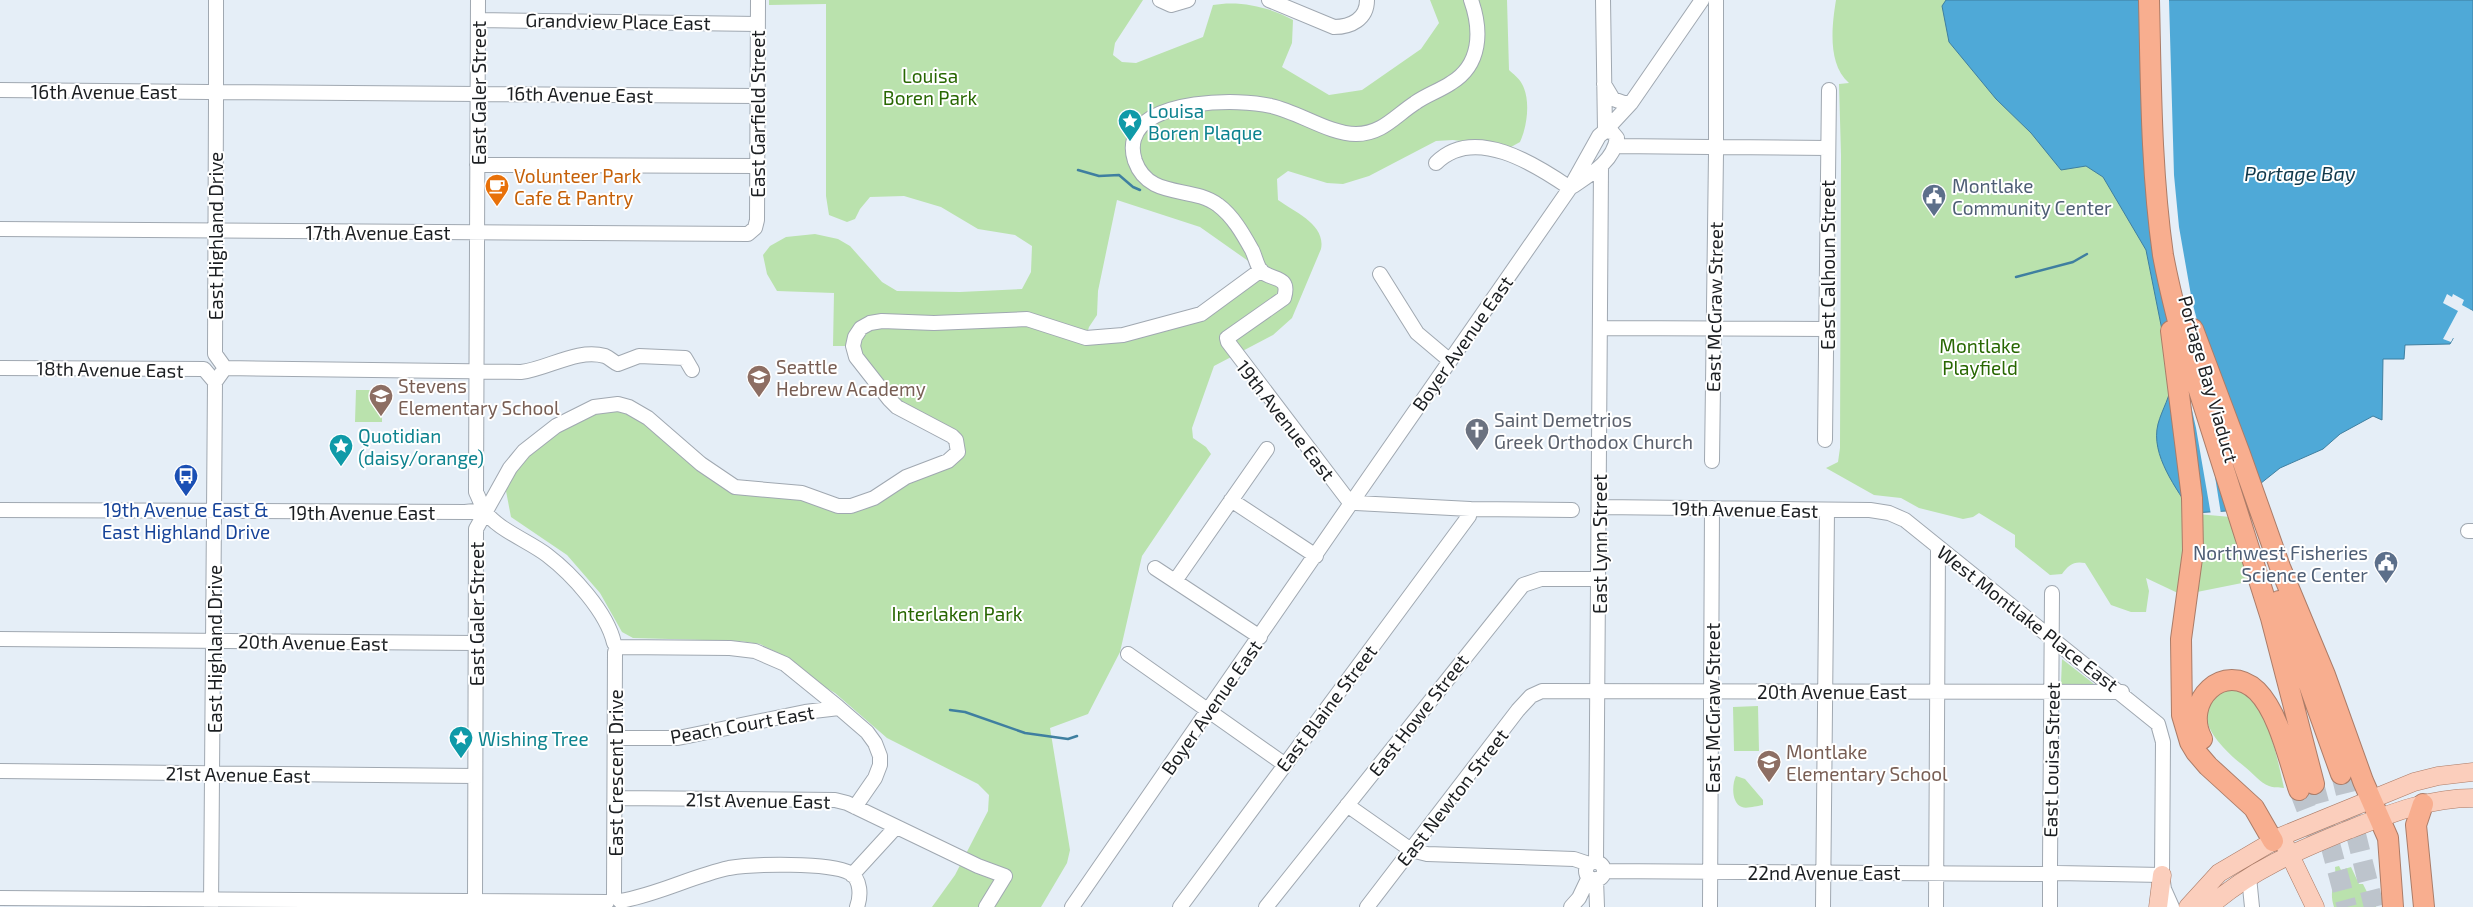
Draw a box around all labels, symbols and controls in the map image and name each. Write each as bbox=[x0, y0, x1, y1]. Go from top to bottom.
street label: Grandview Place East bbox=[525, 8, 711, 34]
street label: East Galer Street bbox=[467, 21, 490, 165]
street label: East Garfield Street bbox=[746, 30, 769, 198]
park label: Louisa Boren Park bbox=[883, 64, 977, 109]
street label: 16th Avenue East bbox=[31, 80, 177, 103]
street label: 16th Avenue East bbox=[507, 81, 653, 107]
place label: Louisa Boren Plaque bbox=[1148, 99, 1263, 144]
place icon: Louisa Boren Plaque bbox=[1117, 108, 1143, 142]
street label: East Highland Drive bbox=[204, 152, 227, 320]
water label: Portage Bay bbox=[2244, 161, 2356, 186]
place label: Volunteer Park Cafe & Pantry bbox=[514, 164, 641, 209]
cafe icon: Volunteer Park Cafe & Pantry bbox=[484, 173, 510, 207]
place label: Montlake Community Center bbox=[1952, 174, 2112, 219]
street label: East Calhoun Street bbox=[1816, 180, 1839, 350]
public building icon: Montlake Community Center bbox=[1921, 183, 1947, 217]
street label: 17th Avenue East bbox=[305, 221, 451, 244]
street label: East McGraw Street bbox=[1701, 222, 1727, 392]
street label: Boyer Avenue East bbox=[1407, 271, 1517, 415]
street label: Portage Bay Viaduct bbox=[2174, 293, 2244, 465]
park label: Montlake Playfield bbox=[1939, 334, 2021, 379]
place label: Seattle Hebrew Academy bbox=[776, 355, 926, 400]
street label: 19th Avenue East bbox=[1232, 355, 1340, 485]
street label: 18th Avenue East bbox=[36, 356, 184, 382]
school or university icon: Seattle Hebrew Academy bbox=[746, 364, 772, 398]
place label: Stevens Elementary School bbox=[398, 374, 560, 419]
school or university icon: Stevens Elementary School bbox=[368, 383, 394, 417]
place label: Saint Demetrios Greek Orthodox Church bbox=[1494, 408, 1693, 453]
church icon: Saint Demetrios Greek Orthodox Church bbox=[1464, 417, 1490, 451]
place label: Quotidian (daisy/orange) bbox=[358, 424, 484, 469]
place icon: Quotidian (daisy/orange) bbox=[328, 433, 354, 467]
bus stop icon: 19th Avenue East & East Highland Drive bbox=[173, 463, 199, 497]
street label: East Lynn Street bbox=[1588, 474, 1611, 614]
street label: 19th Avenue East bbox=[1672, 496, 1818, 522]
place label: 19th Avenue East & East Highland Drive bbox=[102, 498, 270, 543]
street label: 19th Avenue East bbox=[289, 501, 435, 524]
street label: West Montlake Place East bbox=[1933, 540, 2123, 696]
place label: Northwest Fisheries Science Center bbox=[2193, 541, 2368, 586]
street label: East Galer Street bbox=[465, 542, 488, 686]
public building icon: Northwest Fisheries Science Center bbox=[2373, 550, 2399, 584]
street label: East Highland Drive bbox=[203, 565, 226, 733]
park label: Interlaken Park bbox=[892, 602, 1023, 625]
street label: East McGraw Street bbox=[1701, 623, 1724, 793]
street label: 20th Avenue East bbox=[238, 629, 388, 655]
street label: Boyer Avenue East bbox=[1156, 635, 1266, 779]
street label: East Blaine Street bbox=[1271, 640, 1381, 776]
street label: East Howe Street bbox=[1363, 649, 1473, 781]
street label: 20th Avenue East bbox=[1757, 680, 1907, 703]
street label: East Louisa Street bbox=[2038, 682, 2064, 838]
street label: East Crescent Drive bbox=[604, 689, 627, 857]
street label: Peach Court East bbox=[668, 700, 816, 748]
street label: East Newton Street bbox=[1391, 724, 1513, 870]
place icon: Wishing Tree bbox=[448, 725, 474, 759]
place label: Wishing Tree bbox=[478, 727, 589, 750]
place label: Montlake Elementary School bbox=[1786, 740, 1948, 785]
school or university icon: Montlake Elementary School bbox=[1756, 749, 1782, 783]
street label: 21st Avenue East bbox=[165, 761, 311, 787]
street label: 21st Avenue East bbox=[685, 787, 831, 813]
street label: 22nd Avenue East bbox=[1748, 861, 1900, 884]

